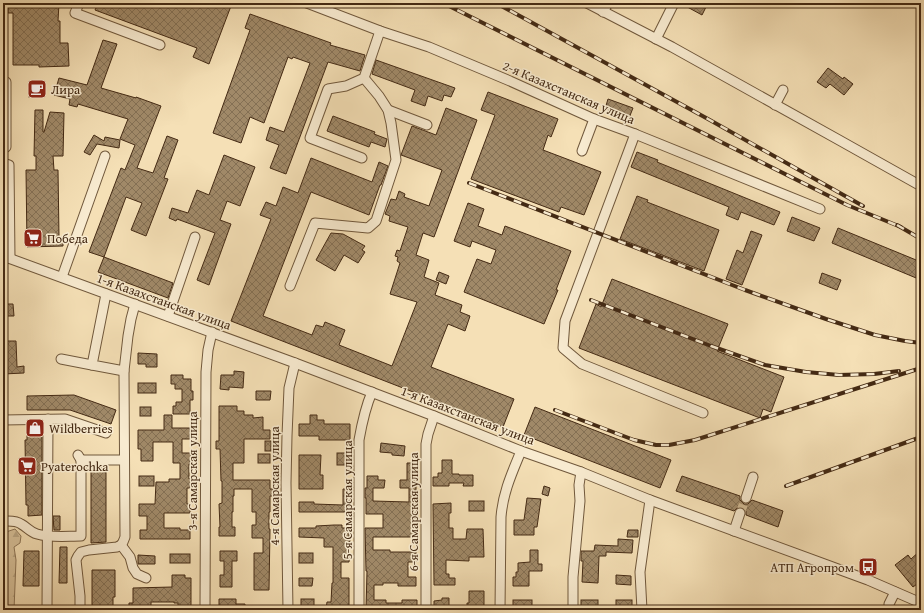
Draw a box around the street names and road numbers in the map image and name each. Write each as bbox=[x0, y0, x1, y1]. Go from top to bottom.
street label: 2-я Казахстанская улица bbox=[500, 56, 639, 129]
street label: 1-я Казахстанская улица bbox=[94, 268, 234, 335]
street label: 1-я Казахстанская улица bbox=[398, 381, 538, 450]
street label: 3-я Самарская улица bbox=[183, 411, 202, 531]
street label: 4-я Самарская улица bbox=[265, 426, 284, 546]
street label: 5-я Самарская улица bbox=[338, 440, 357, 560]
street label: 6-я Самарская улица bbox=[404, 452, 423, 572]

